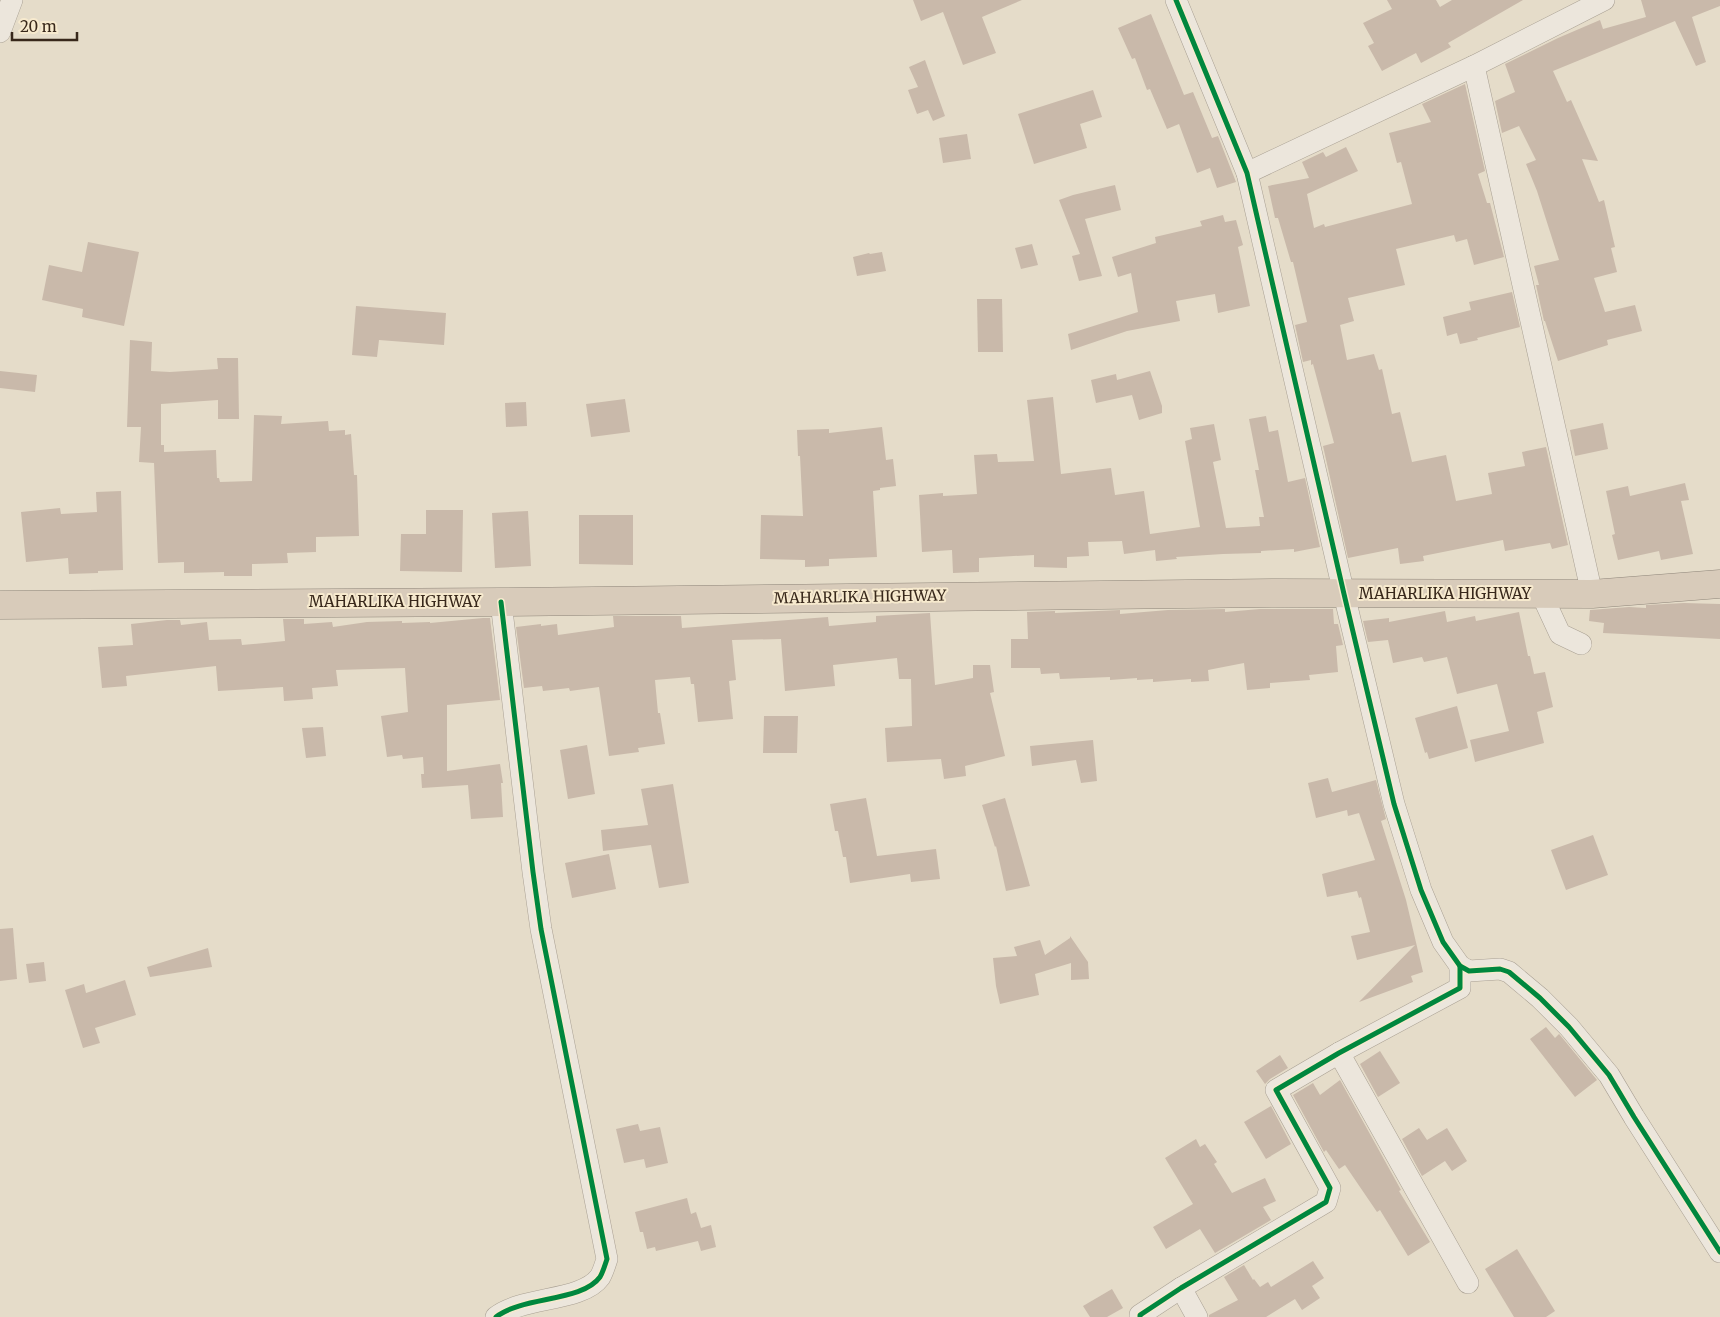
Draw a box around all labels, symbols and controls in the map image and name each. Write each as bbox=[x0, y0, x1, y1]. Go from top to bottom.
scale bar bbox=[12, 10, 78, 42]
text: 20 m bbox=[20, 17, 57, 36]
street label: MAHARLIKA HIGHWAY bbox=[1359, 584, 1532, 603]
street label: MAHARLIKA HIGHWAY bbox=[774, 585, 947, 608]
street label: MAHARLIKA HIGHWAY bbox=[309, 592, 482, 611]

